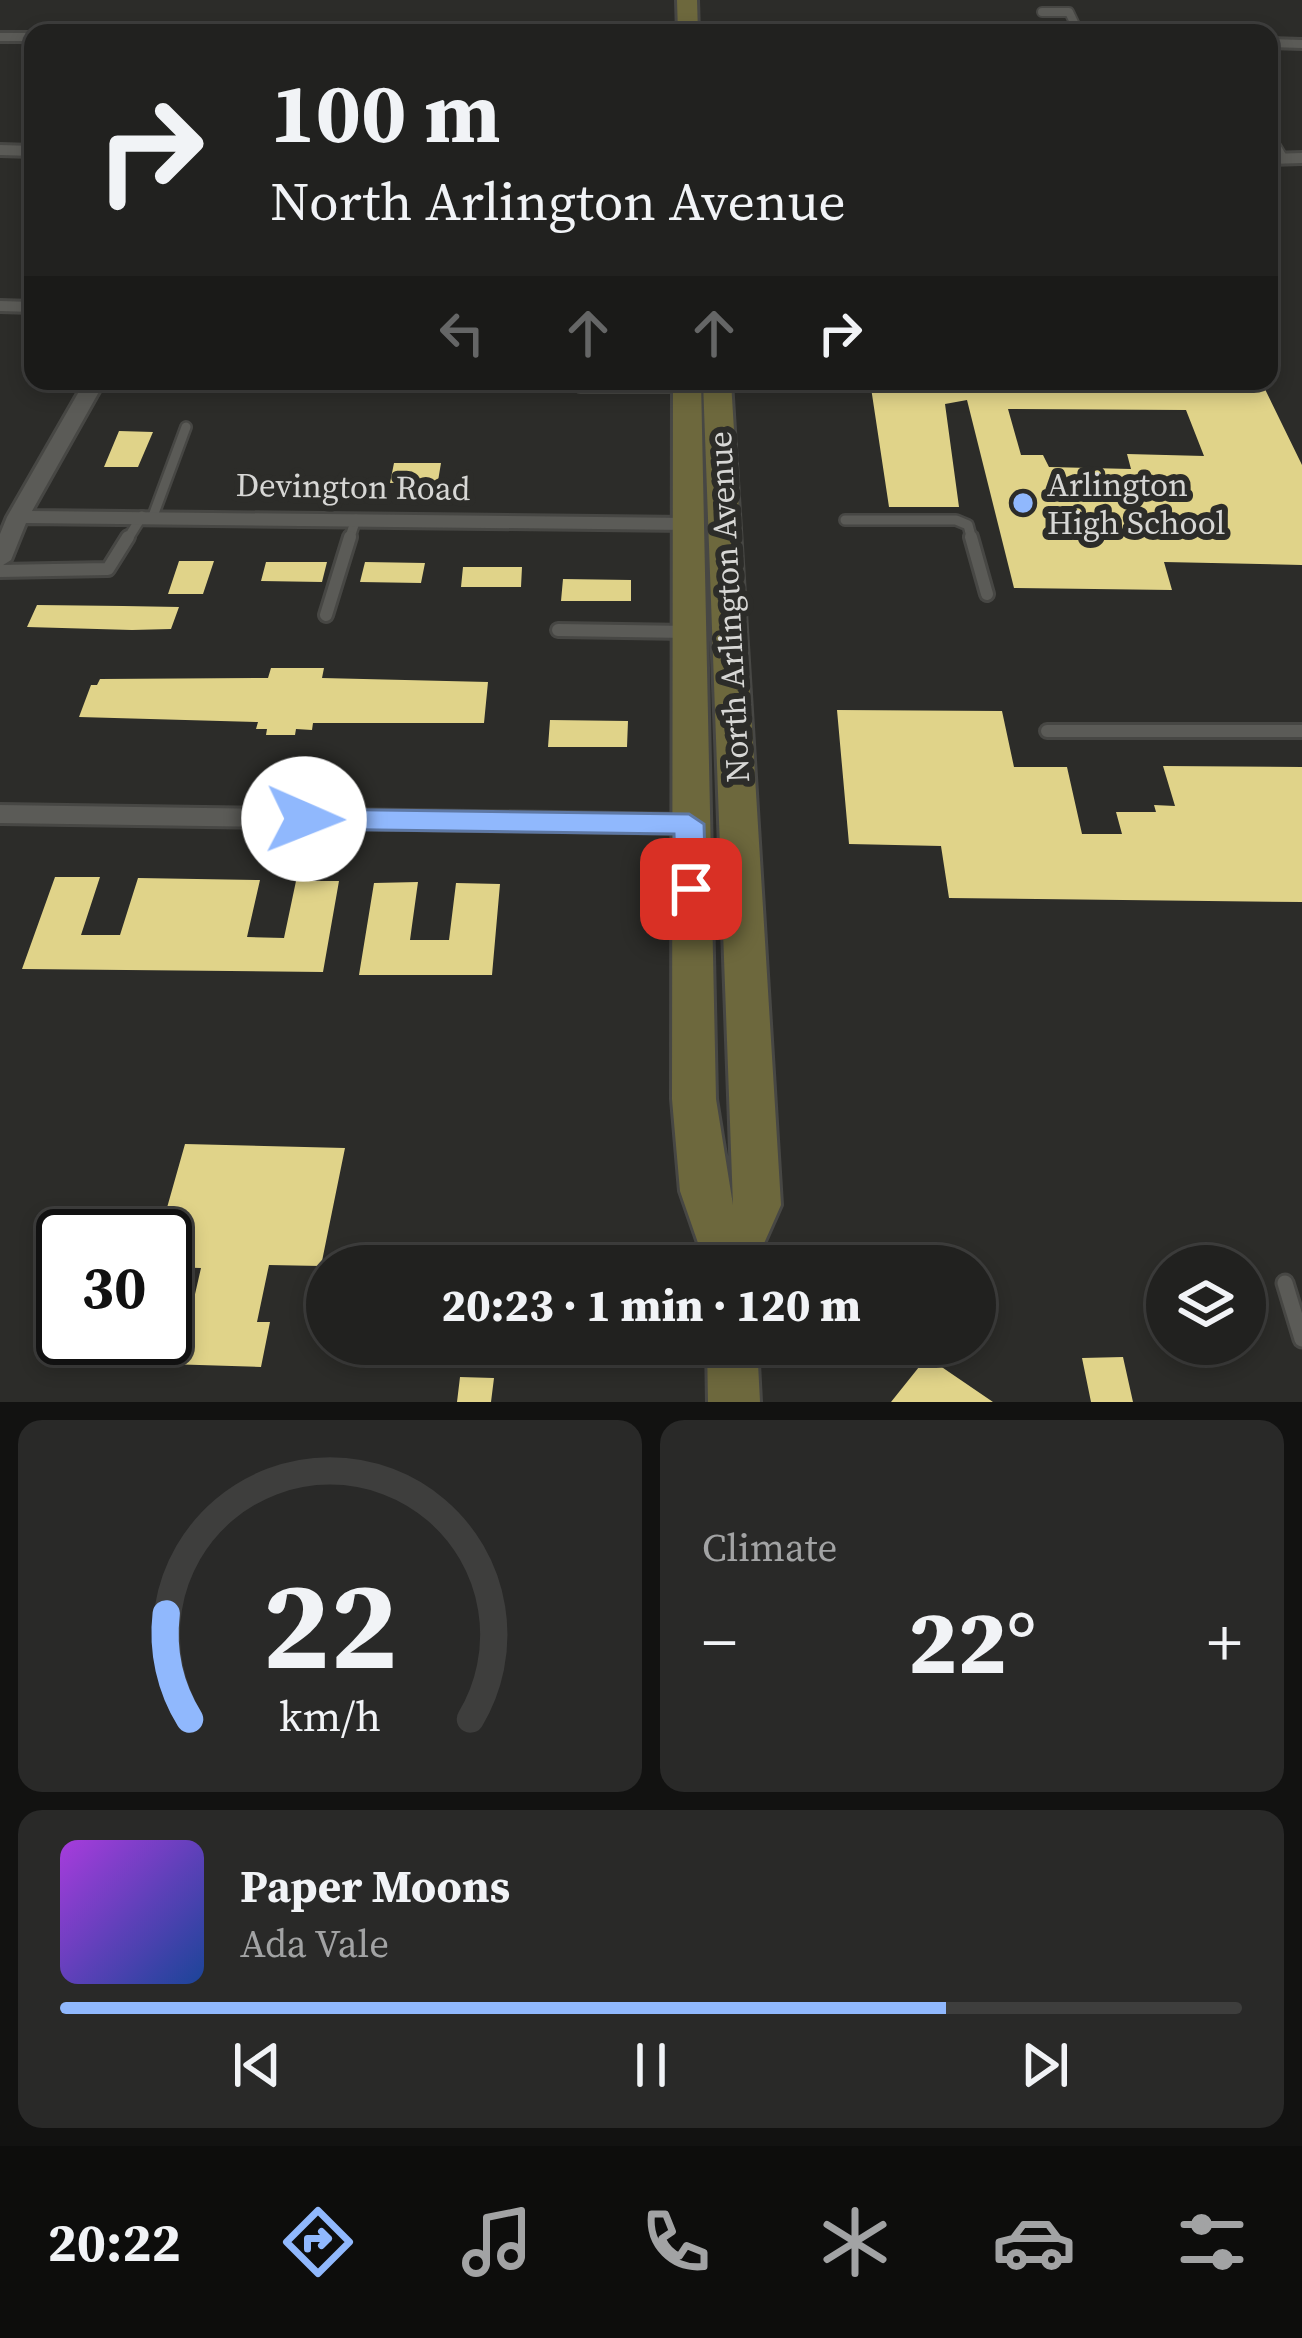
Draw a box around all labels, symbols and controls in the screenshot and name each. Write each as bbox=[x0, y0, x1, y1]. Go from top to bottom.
text: 100 m bbox=[270, 55, 501, 170]
icon: right bbox=[72, 72, 228, 228]
text: North Arlington Avenue bbox=[270, 164, 846, 238]
icon: left bbox=[429, 300, 495, 366]
icon: ahead bbox=[555, 300, 621, 366]
icon: ahead bbox=[681, 300, 747, 366]
icon: right bbox=[807, 300, 873, 366]
street label: North Arlington Avenue bbox=[697, 430, 760, 784]
street label: Devington Road bbox=[235, 462, 471, 511]
place label: Arlington High School bbox=[1047, 462, 1225, 545]
marker: Arlington High School bbox=[1010, 490, 1036, 516]
position arrow bbox=[241, 756, 367, 882]
pin bbox=[640, 838, 742, 940]
icon: arrive bbox=[658, 856, 724, 922]
speed limit sign: 30 bbox=[36, 1209, 192, 1365]
map controls bbox=[1146, 1245, 1266, 1365]
button: layers bbox=[1146, 1245, 1266, 1365]
text: 20:23 · 1 min · 120 m bbox=[441, 1274, 861, 1336]
text: Climate bbox=[702, 1521, 837, 1574]
text: 22 bbox=[262, 1539, 398, 1710]
text: 22° bbox=[908, 1580, 1036, 1703]
text: − bbox=[702, 1597, 737, 1687]
text: + bbox=[1207, 1597, 1242, 1687]
text: km/h bbox=[279, 1687, 381, 1745]
text: Paper Moons bbox=[240, 1855, 510, 1917]
text: Ada Vale bbox=[240, 1917, 389, 1970]
icon: previous bbox=[224, 2032, 290, 2098]
icon: pause bbox=[618, 2032, 684, 2098]
icon: next bbox=[1012, 2032, 1078, 2098]
icon: directions bbox=[276, 2200, 360, 2284]
icon: music bbox=[455, 2200, 539, 2284]
icon: phone bbox=[634, 2200, 718, 2284]
icon: climate bbox=[813, 2200, 897, 2284]
icon: car bbox=[992, 2200, 1076, 2284]
icon: filters bbox=[1170, 2200, 1254, 2284]
text: 20:22 bbox=[47, 2205, 181, 2279]

